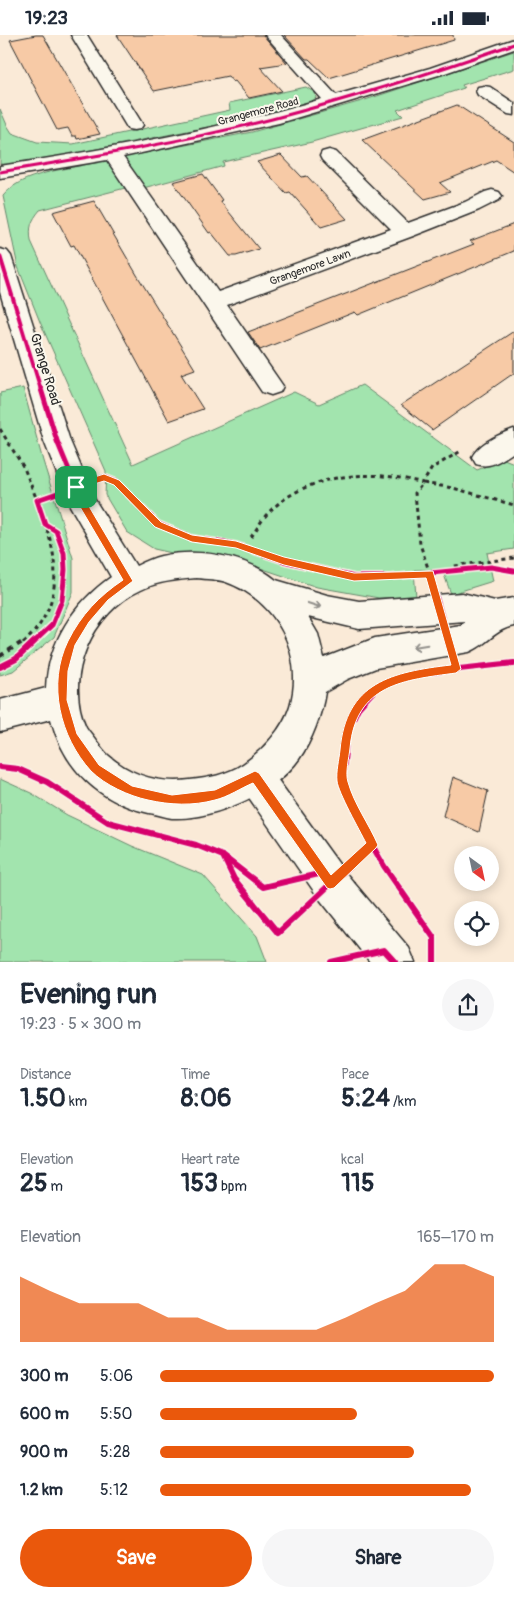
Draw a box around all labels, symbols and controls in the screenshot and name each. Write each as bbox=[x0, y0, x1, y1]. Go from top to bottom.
text: 19:23 bbox=[25, 6, 68, 30]
street label: Grangemore Road bbox=[216, 94, 300, 129]
street label: Grangemore Lawn bbox=[268, 247, 352, 288]
street label: Grange Road bbox=[27, 331, 65, 407]
pin bbox=[55, 466, 97, 508]
icon: arrive bbox=[62, 473, 90, 501]
one-way arrow bbox=[305, 601, 321, 611]
one-way arrow bbox=[413, 641, 429, 651]
north arrow bbox=[454, 846, 499, 891]
map controls bbox=[454, 846, 499, 946]
button: locate bbox=[454, 901, 499, 946]
text: Evening run bbox=[20, 977, 157, 1012]
button: share bbox=[442, 979, 494, 1031]
text: 19:23 · 5 × 300 m bbox=[20, 1014, 141, 1034]
text: Distance bbox=[20, 1066, 71, 1083]
text: Time bbox=[181, 1066, 210, 1083]
text: Pace bbox=[341, 1066, 369, 1083]
text: 1.50 bbox=[20, 1083, 66, 1114]
text: 8:06 bbox=[181, 1083, 232, 1114]
text: 5:24 bbox=[341, 1083, 390, 1114]
text: km bbox=[66, 1093, 87, 1110]
text: /km bbox=[390, 1093, 416, 1110]
text: Elevation bbox=[20, 1151, 73, 1168]
text: Heart rate bbox=[181, 1151, 240, 1168]
text: kcal bbox=[341, 1151, 364, 1168]
text: 25 bbox=[20, 1168, 48, 1199]
text: 153 bbox=[181, 1168, 218, 1199]
text: 115 bbox=[341, 1168, 374, 1199]
text: m bbox=[48, 1178, 63, 1195]
text: bpm bbox=[218, 1178, 247, 1195]
text: Elevation bbox=[20, 1227, 81, 1247]
text: 165–170 m bbox=[417, 1227, 494, 1247]
text: 300 m bbox=[20, 1366, 68, 1386]
text: 5:06 bbox=[100, 1366, 133, 1386]
text: 600 m bbox=[20, 1404, 69, 1424]
text: 5:50 bbox=[100, 1404, 133, 1424]
text: 900 m bbox=[20, 1442, 68, 1462]
text: 5:28 bbox=[100, 1442, 130, 1462]
text: 1.2 km bbox=[20, 1480, 63, 1500]
text: 5:12 bbox=[100, 1480, 128, 1500]
button: Save bbox=[20, 1529, 252, 1587]
button: Share bbox=[262, 1529, 494, 1587]

